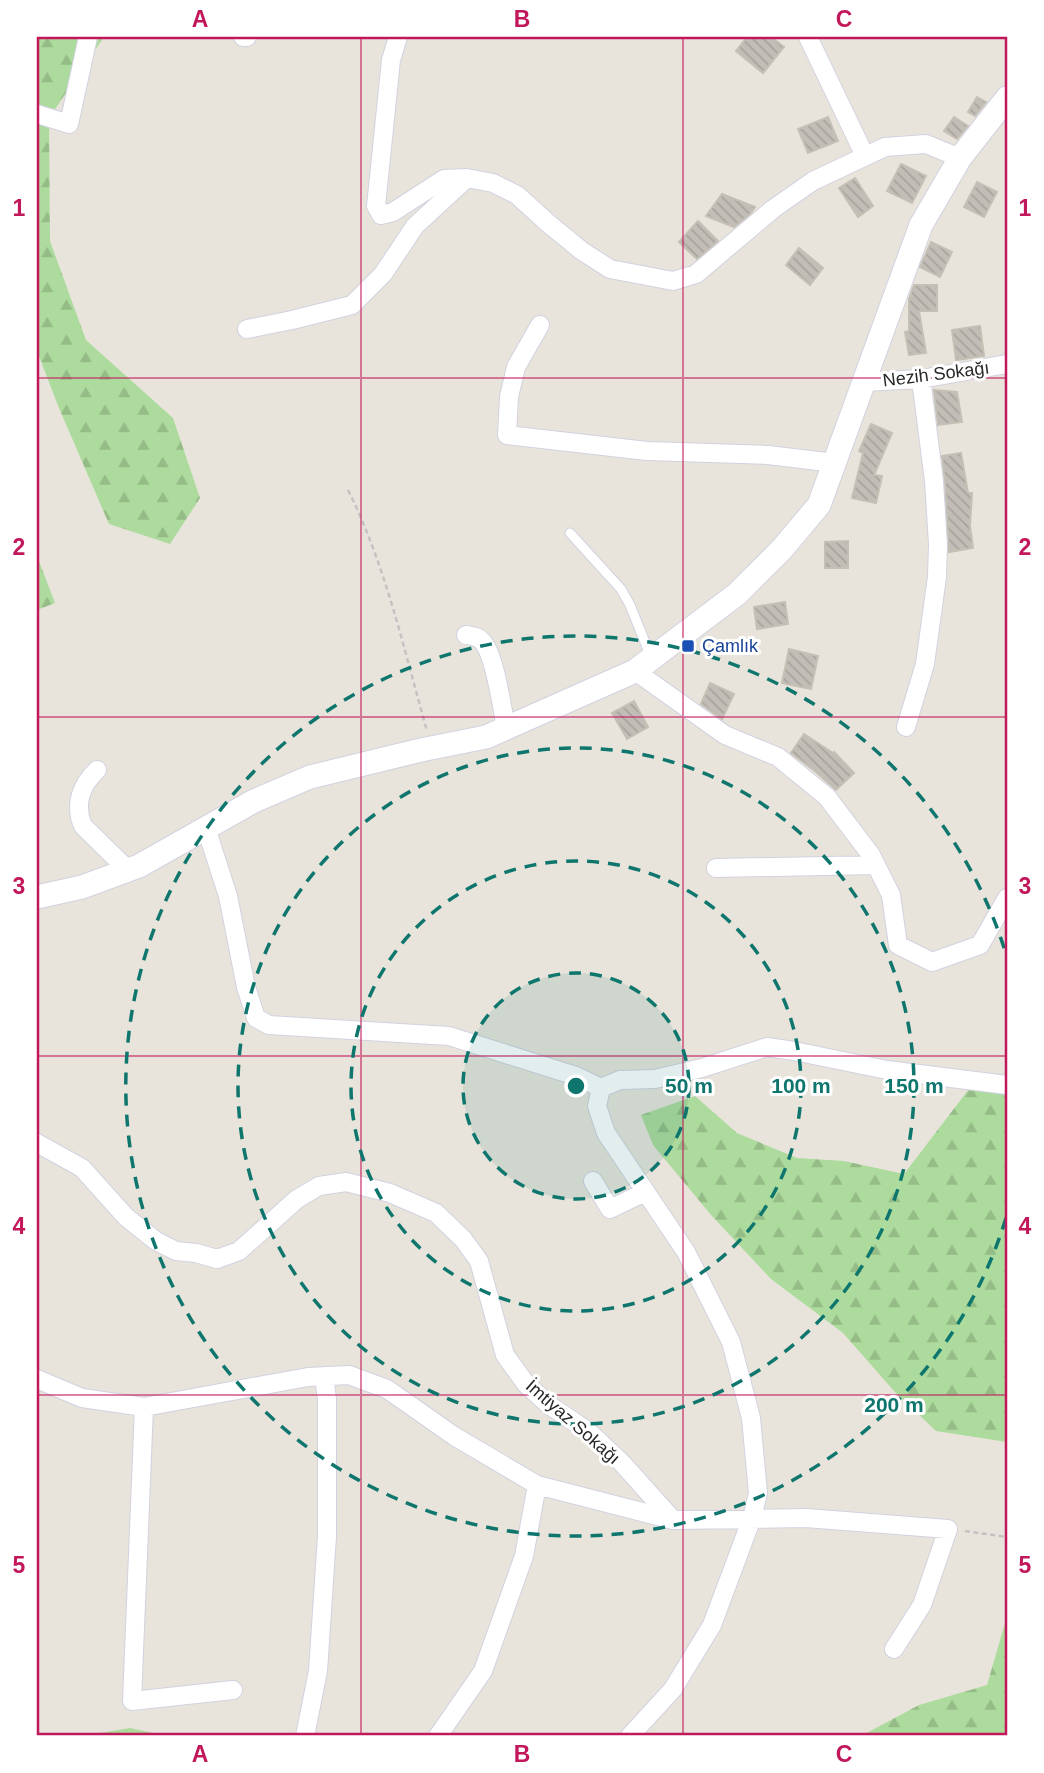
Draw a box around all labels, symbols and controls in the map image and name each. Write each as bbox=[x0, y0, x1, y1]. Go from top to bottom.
text: A bbox=[192, 6, 208, 32]
text: B bbox=[514, 6, 530, 32]
text: C bbox=[836, 6, 852, 32]
text: 1 bbox=[13, 195, 26, 221]
text: 1 bbox=[1019, 195, 1032, 221]
street label: Nezih Sokağı bbox=[882, 358, 990, 390]
text: 2 bbox=[13, 534, 25, 560]
text: 2 bbox=[1019, 534, 1031, 560]
place label: Çamlık bbox=[702, 636, 759, 656]
marker: Çamlık bbox=[680, 638, 696, 654]
text: 3 bbox=[13, 873, 25, 899]
text: 3 bbox=[1019, 873, 1031, 899]
centre of rings bbox=[564, 1074, 588, 1098]
text: 50 m bbox=[665, 1074, 713, 1097]
text: 100 m bbox=[771, 1074, 831, 1097]
text: 150 m bbox=[884, 1074, 944, 1097]
text: 4 bbox=[13, 1213, 26, 1239]
text: 4 bbox=[1019, 1213, 1032, 1239]
street label: İmtiyaz Sokağı bbox=[522, 1376, 624, 1468]
text: 200 m bbox=[864, 1393, 924, 1416]
text: 5 bbox=[13, 1552, 26, 1578]
text: 5 bbox=[1019, 1552, 1032, 1578]
text: A bbox=[192, 1741, 208, 1767]
text: B bbox=[514, 1741, 530, 1767]
text: C bbox=[836, 1741, 852, 1767]

